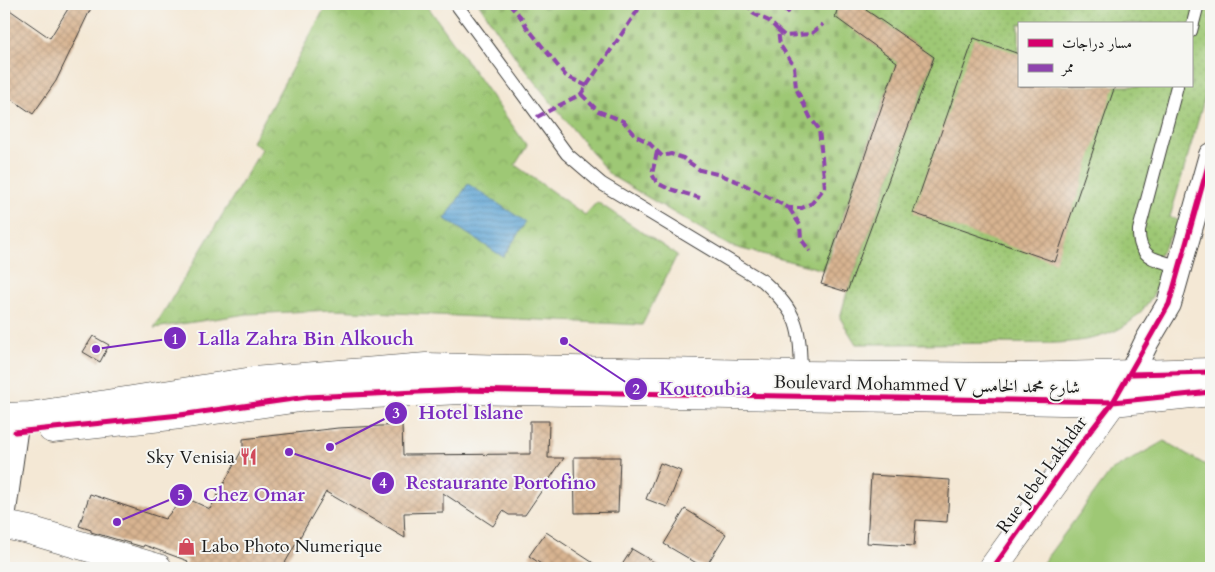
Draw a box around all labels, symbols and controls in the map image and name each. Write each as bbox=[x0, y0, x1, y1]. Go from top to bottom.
legend bbox=[1018, 22, 1192, 88]
text: مسار دراجات bbox=[1062, 33, 1132, 53]
text: ممر bbox=[1060, 57, 1074, 77]
callout: Lalla Zahra Bin Alkouch bbox=[163, 321, 423, 355]
text: Lalla Zahra Bin Alkouch bbox=[198, 326, 414, 352]
text: 1 bbox=[171, 329, 179, 349]
street label: Boulevard Mohammed V شارع محمد الخامس bbox=[774, 370, 1080, 402]
callout: Koutoubia bbox=[624, 372, 761, 406]
text: Koutoubia bbox=[659, 376, 752, 402]
text: 2 bbox=[632, 379, 640, 399]
callout: Hotel Islane bbox=[384, 396, 534, 430]
text: Hotel Islane bbox=[418, 400, 524, 426]
text: 3 bbox=[392, 403, 400, 423]
street label: Rue Jebel Lakhdar bbox=[991, 411, 1093, 539]
place label: Sky Venisia bbox=[146, 445, 235, 470]
restaurant icon: Sky Venisia bbox=[239, 447, 259, 467]
callout: Restaurante Portofino bbox=[371, 466, 606, 500]
text: Restaurante Portofino bbox=[406, 470, 596, 496]
text: 4 bbox=[379, 473, 387, 493]
callout: Chez Omar bbox=[168, 478, 315, 512]
text: Chez Omar bbox=[203, 482, 305, 508]
text: 5 bbox=[177, 485, 185, 505]
place label: Labo Photo Numerique bbox=[201, 534, 382, 559]
shop icon: Labo Photo Numerique bbox=[177, 536, 197, 556]

